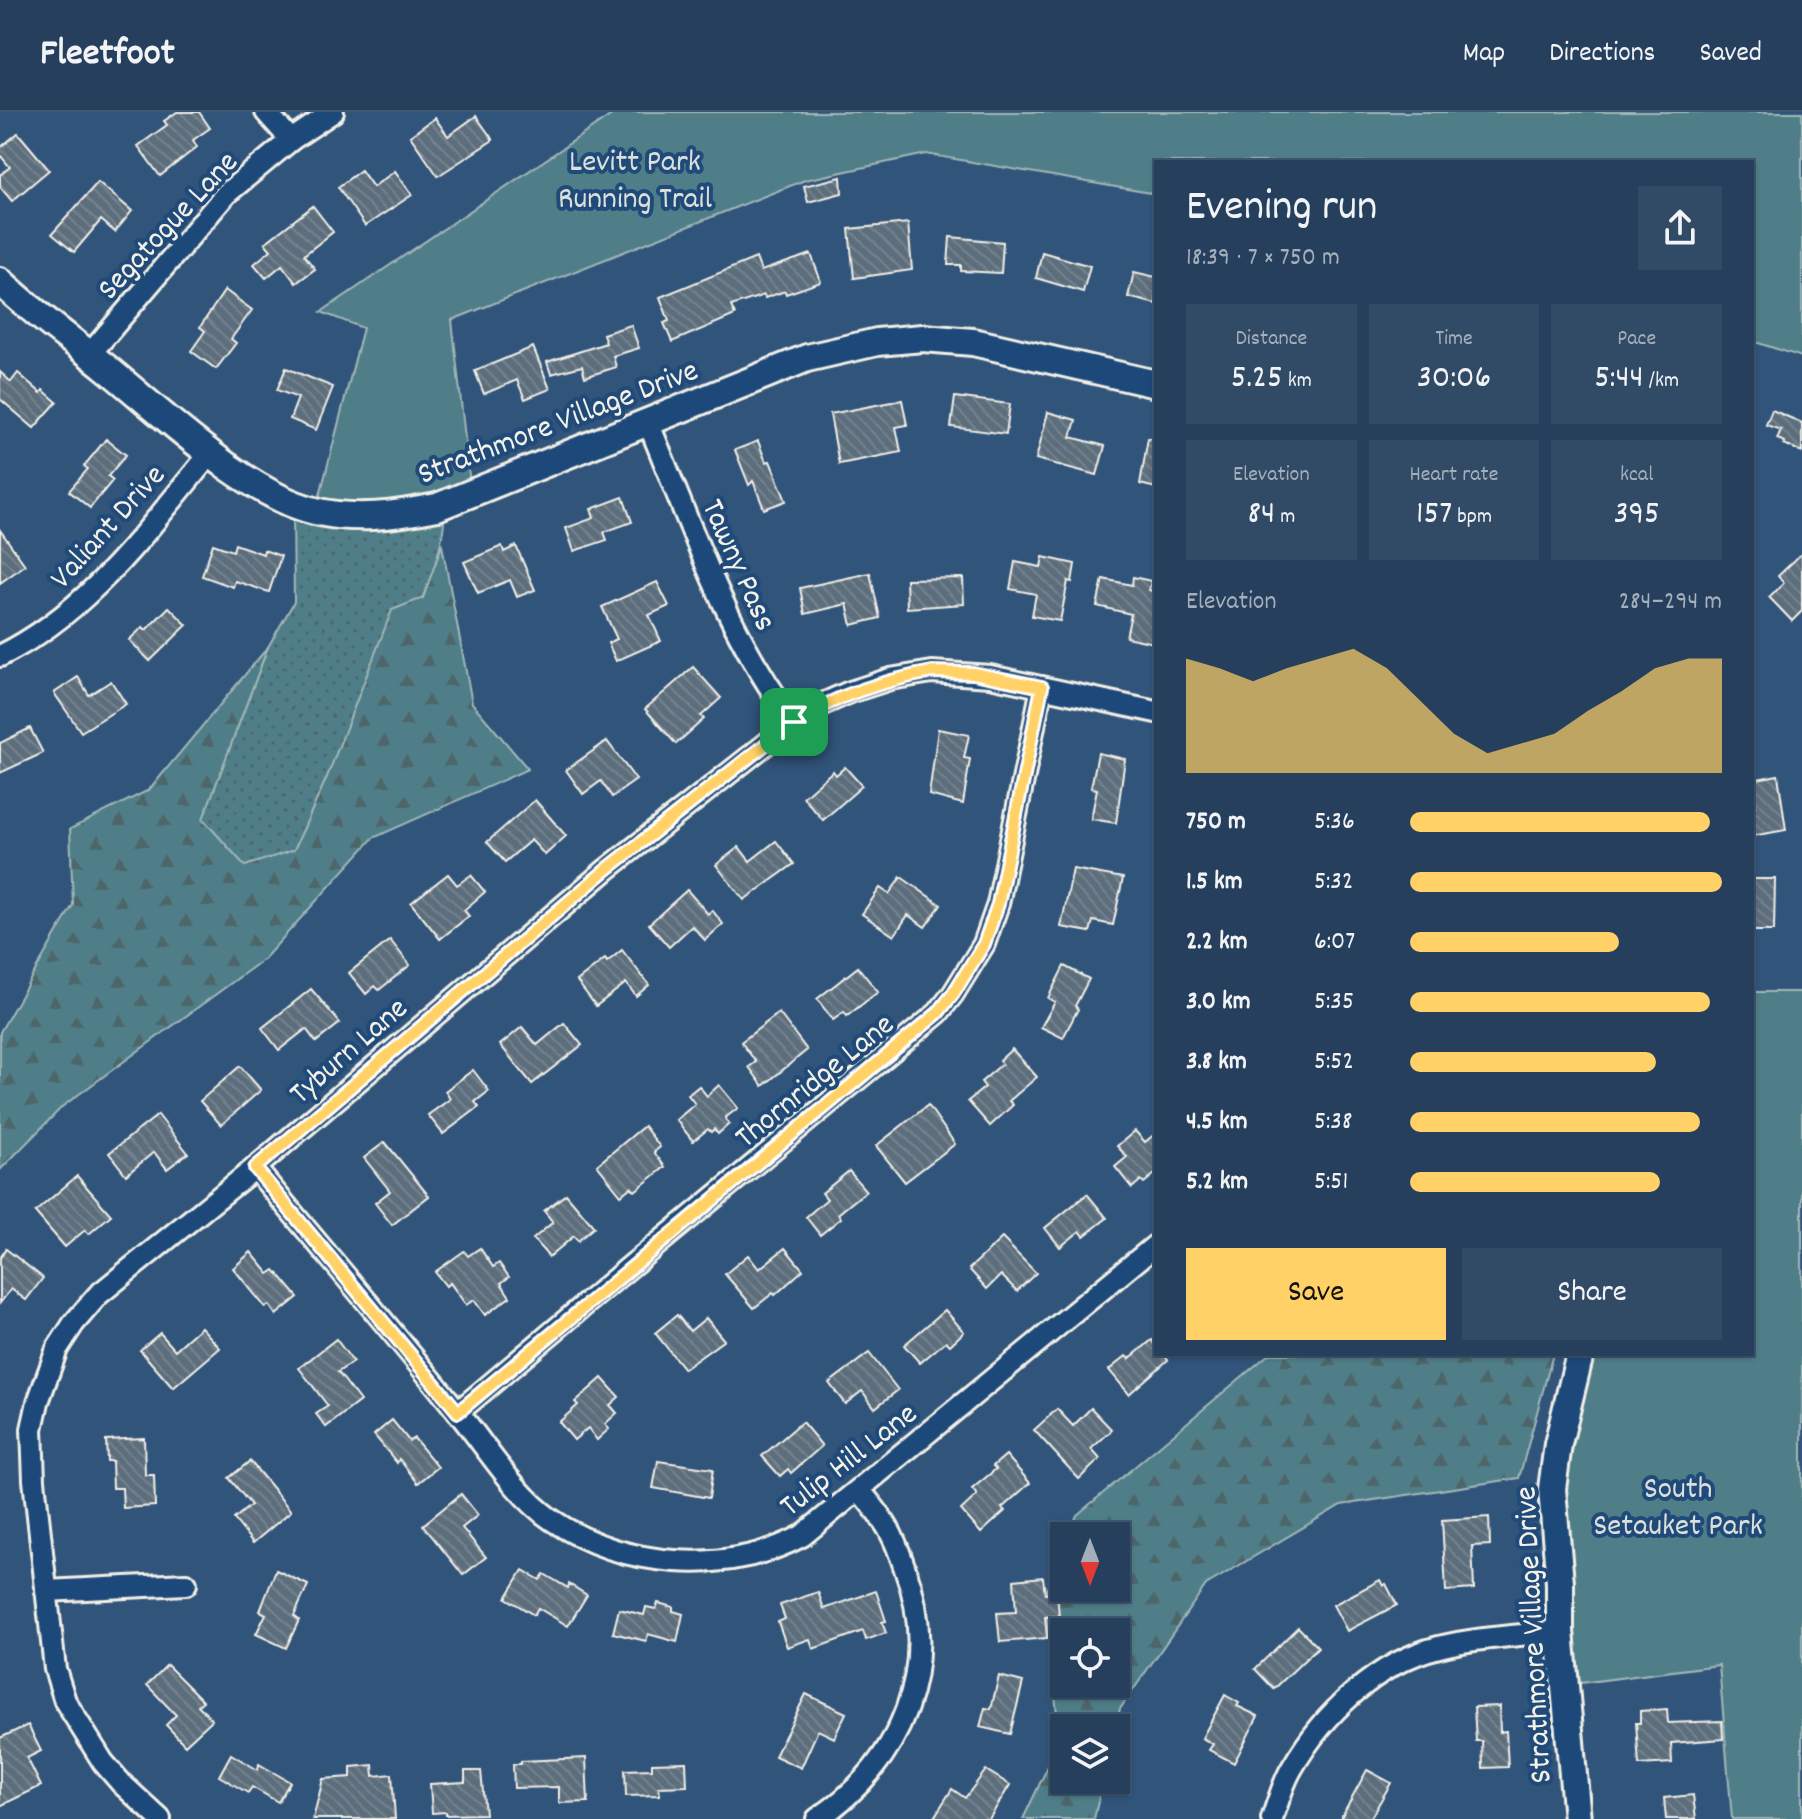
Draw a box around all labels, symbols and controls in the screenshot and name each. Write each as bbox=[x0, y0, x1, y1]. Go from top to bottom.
text: Fleetfoot bbox=[40, 28, 175, 83]
text: Map bbox=[1463, 35, 1505, 75]
text: Directions bbox=[1549, 35, 1655, 75]
text: Saved bbox=[1699, 35, 1762, 75]
park label: Levitt Park Running Trail bbox=[558, 141, 712, 224]
street label: Segatogue Lane bbox=[88, 142, 251, 312]
text: Evening run bbox=[1186, 178, 1377, 241]
button: share bbox=[1638, 186, 1722, 270]
text: 18:39 · 7 × 750 m bbox=[1186, 240, 1340, 277]
text: Distance bbox=[1235, 324, 1307, 355]
text: Time bbox=[1435, 324, 1473, 355]
text: Pace bbox=[1617, 324, 1656, 355]
street label: Strathmore Village Drive bbox=[412, 350, 706, 499]
text: 5.25 bbox=[1231, 355, 1283, 404]
text: 30:06 bbox=[1417, 355, 1491, 404]
text: 5:44 bbox=[1594, 355, 1644, 404]
text: km bbox=[1283, 366, 1312, 397]
text: /km bbox=[1644, 366, 1679, 397]
street label: Valiant Drive bbox=[41, 456, 178, 601]
text: Elevation bbox=[1233, 460, 1310, 491]
text: Heart rate bbox=[1410, 460, 1498, 491]
text: kcal bbox=[1620, 460, 1653, 491]
text: 84 bbox=[1247, 491, 1275, 540]
text: 157 bbox=[1416, 491, 1452, 540]
text: 395 bbox=[1613, 491, 1660, 540]
street label: Tawny Pass bbox=[687, 493, 786, 639]
text: m bbox=[1275, 502, 1295, 533]
text: bpm bbox=[1452, 502, 1492, 533]
text: Elevation bbox=[1186, 584, 1276, 621]
text: 284–294 m bbox=[1619, 584, 1722, 621]
pin bbox=[760, 688, 828, 756]
icon: arrive bbox=[772, 700, 816, 744]
text: 750 m bbox=[1186, 804, 1246, 841]
text: 5:36 bbox=[1314, 804, 1355, 841]
text: 1.5 km bbox=[1186, 864, 1243, 901]
text: 5:32 bbox=[1314, 864, 1353, 901]
text: 2.2 km bbox=[1186, 924, 1248, 961]
text: 6:07 bbox=[1314, 924, 1355, 961]
text: 3.0 km bbox=[1186, 984, 1251, 1021]
text: 5:35 bbox=[1314, 984, 1354, 1021]
street label: Tyburn Lane bbox=[281, 988, 420, 1117]
street label: Thornridge Lane bbox=[726, 1004, 906, 1162]
text: 3.8 km bbox=[1186, 1044, 1247, 1081]
text: 5:52 bbox=[1314, 1044, 1354, 1081]
text: 4.5 km bbox=[1186, 1104, 1248, 1141]
text: 5:38 bbox=[1314, 1104, 1352, 1141]
text: 5.2 km bbox=[1186, 1164, 1248, 1201]
text: 5:51 bbox=[1314, 1164, 1348, 1201]
button: Save bbox=[1186, 1248, 1446, 1340]
button: Share bbox=[1462, 1248, 1722, 1340]
street label: Tulip Hill Lane bbox=[771, 1393, 929, 1531]
park label: South Setauket Park bbox=[1593, 1468, 1763, 1551]
street label: Strathmore Village Drive bbox=[1505, 1485, 1567, 1784]
north arrow bbox=[1050, 1522, 1130, 1602]
map controls bbox=[1050, 1522, 1130, 1794]
button: locate bbox=[1050, 1618, 1130, 1698]
button: layers bbox=[1050, 1714, 1130, 1794]

